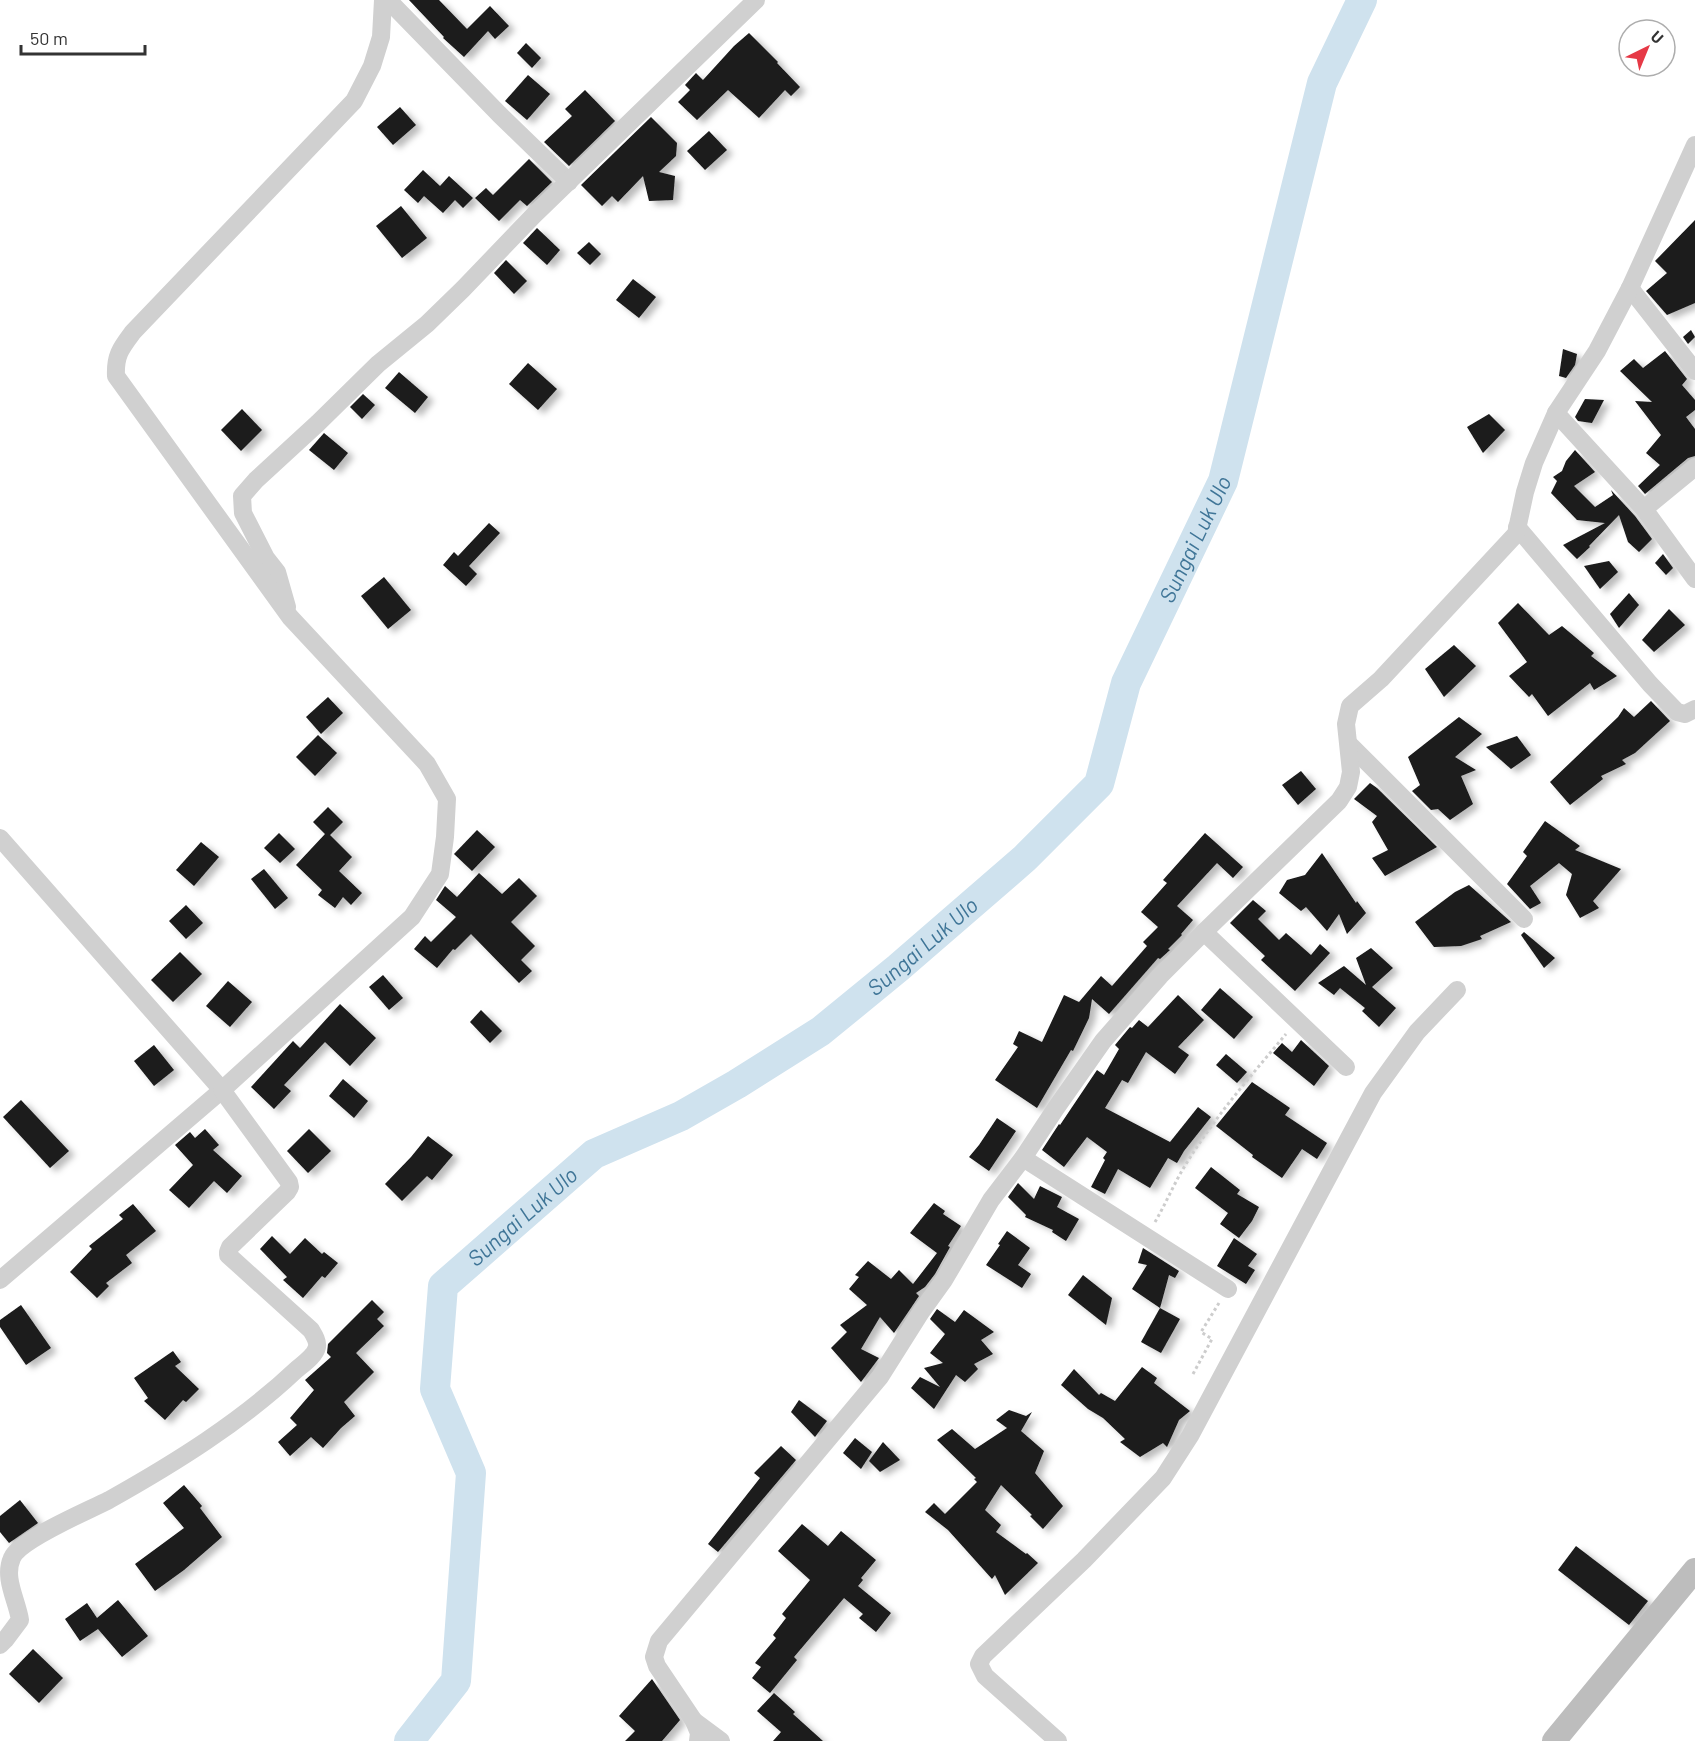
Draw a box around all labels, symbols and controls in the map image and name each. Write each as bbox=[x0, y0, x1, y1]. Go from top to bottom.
scale bar bbox=[21, 18, 146, 56]
north arrow bbox=[1617, 18, 1677, 78]
text: U bbox=[1647, 26, 1668, 47]
text: 50 m bbox=[30, 27, 68, 49]
water label: Sungai Luk Ulo bbox=[1153, 471, 1236, 606]
water label: Sungai Luk Ulo bbox=[861, 891, 982, 1000]
water label: Sungai Luk Ulo bbox=[462, 1161, 582, 1271]

